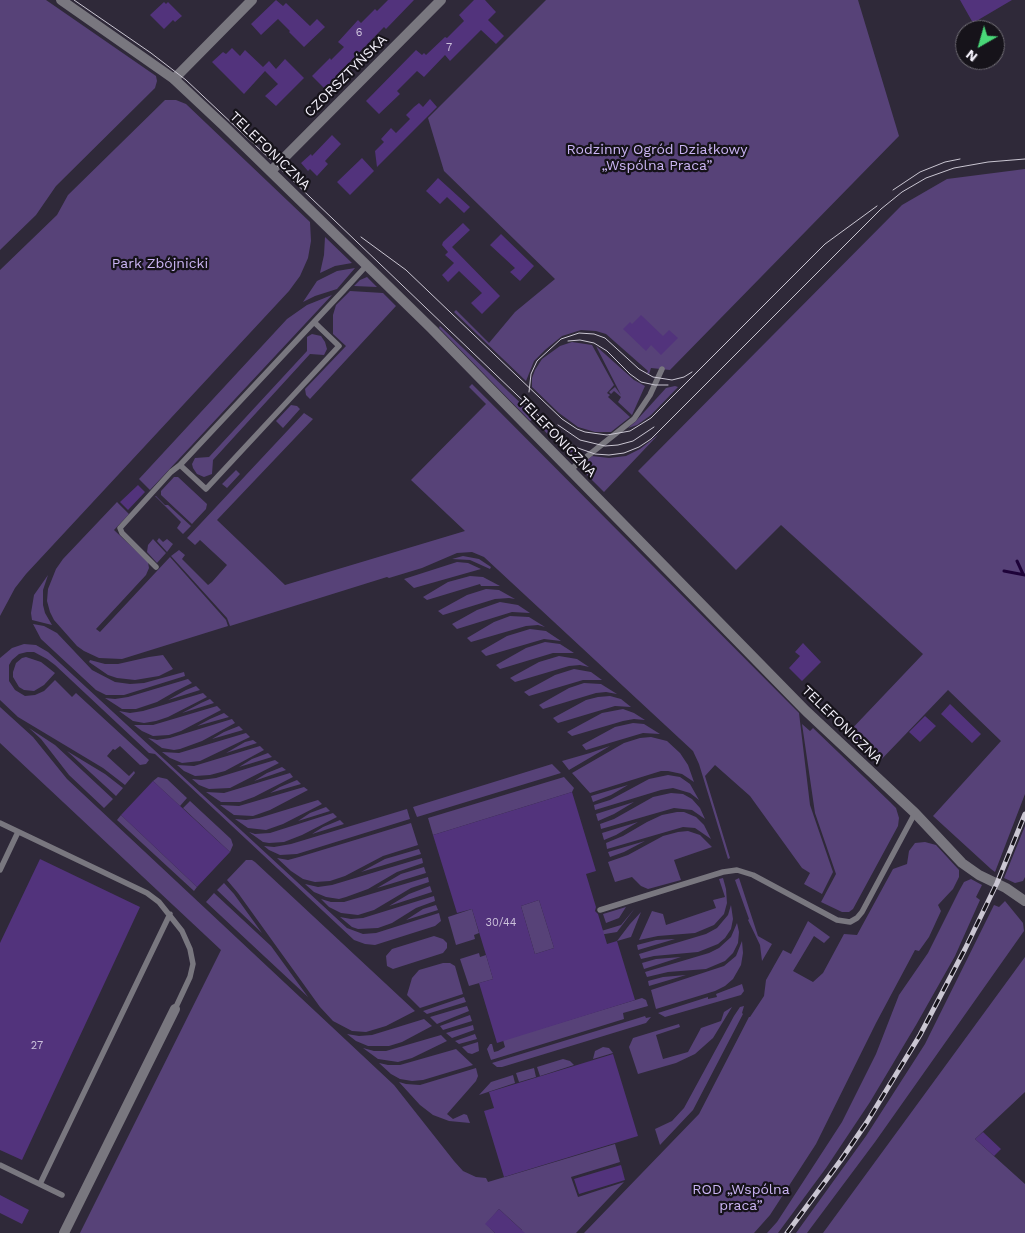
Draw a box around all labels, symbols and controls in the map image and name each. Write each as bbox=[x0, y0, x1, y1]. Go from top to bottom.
north arrow bbox=[955, 20, 1005, 70]
house number: 6 bbox=[356, 26, 362, 40]
street label: CZORSZTYŃSKA bbox=[301, 31, 391, 121]
house number: 7 bbox=[446, 41, 452, 55]
text: N bbox=[962, 47, 980, 66]
street label: TELEFONICZNA bbox=[226, 108, 314, 194]
park label: Rodzinny Ogród Działkowy „Wspólna Praca” bbox=[566, 142, 748, 174]
park label: Park Zbójnicki bbox=[112, 256, 208, 272]
street label: TELEFONICZNA bbox=[514, 393, 600, 481]
street label: TELEFONICZNA bbox=[798, 682, 886, 768]
house number: 30/44 bbox=[486, 916, 516, 930]
house number: 27 bbox=[31, 1039, 43, 1053]
park label: ROD „Wspólna praca” bbox=[692, 1182, 790, 1214]

